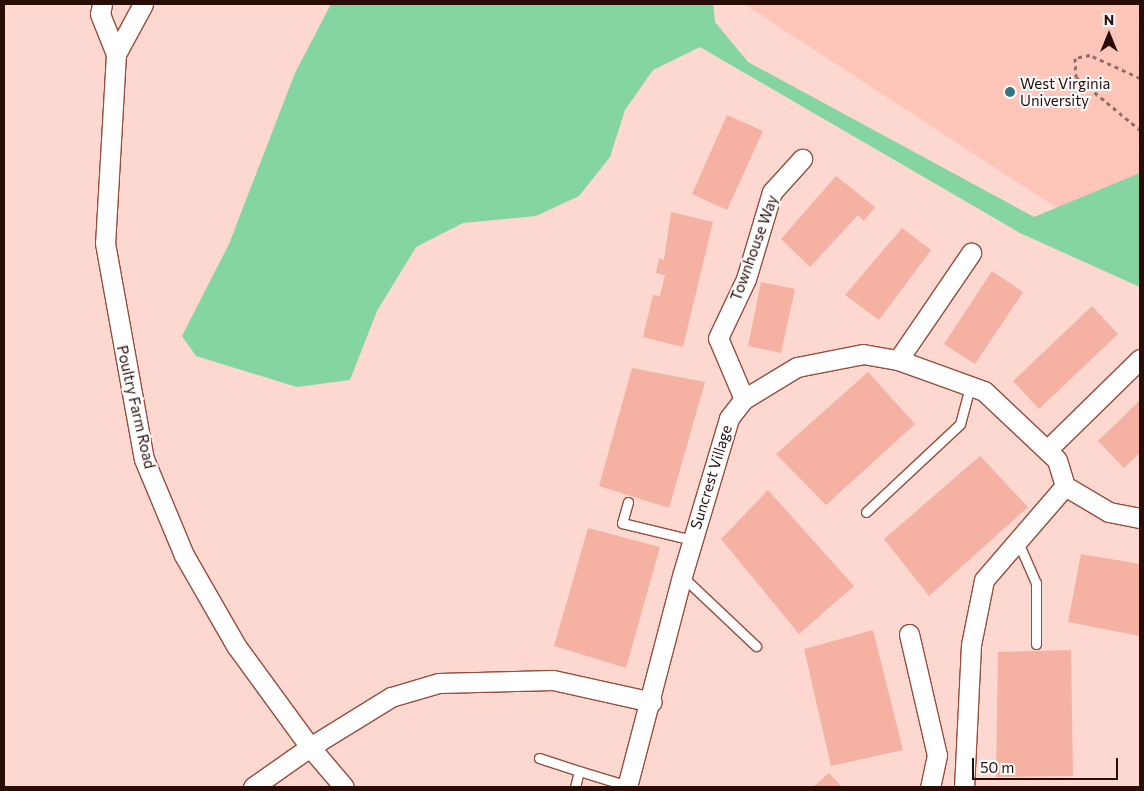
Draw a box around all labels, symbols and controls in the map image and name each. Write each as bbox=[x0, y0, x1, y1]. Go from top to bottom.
north arrow bbox=[1084, 10, 1134, 60]
text: N bbox=[1104, 11, 1114, 28]
place label: West Virginia University bbox=[1020, 74, 1110, 109]
marker: West Virginia University bbox=[1004, 86, 1016, 98]
street label: Townhouse Way bbox=[727, 193, 781, 303]
street label: Poultry Farm Road bbox=[113, 343, 159, 471]
street label: Suncrest Village bbox=[687, 423, 735, 531]
scale bar bbox=[974, 748, 1120, 780]
text: 50 m bbox=[980, 758, 1014, 776]

